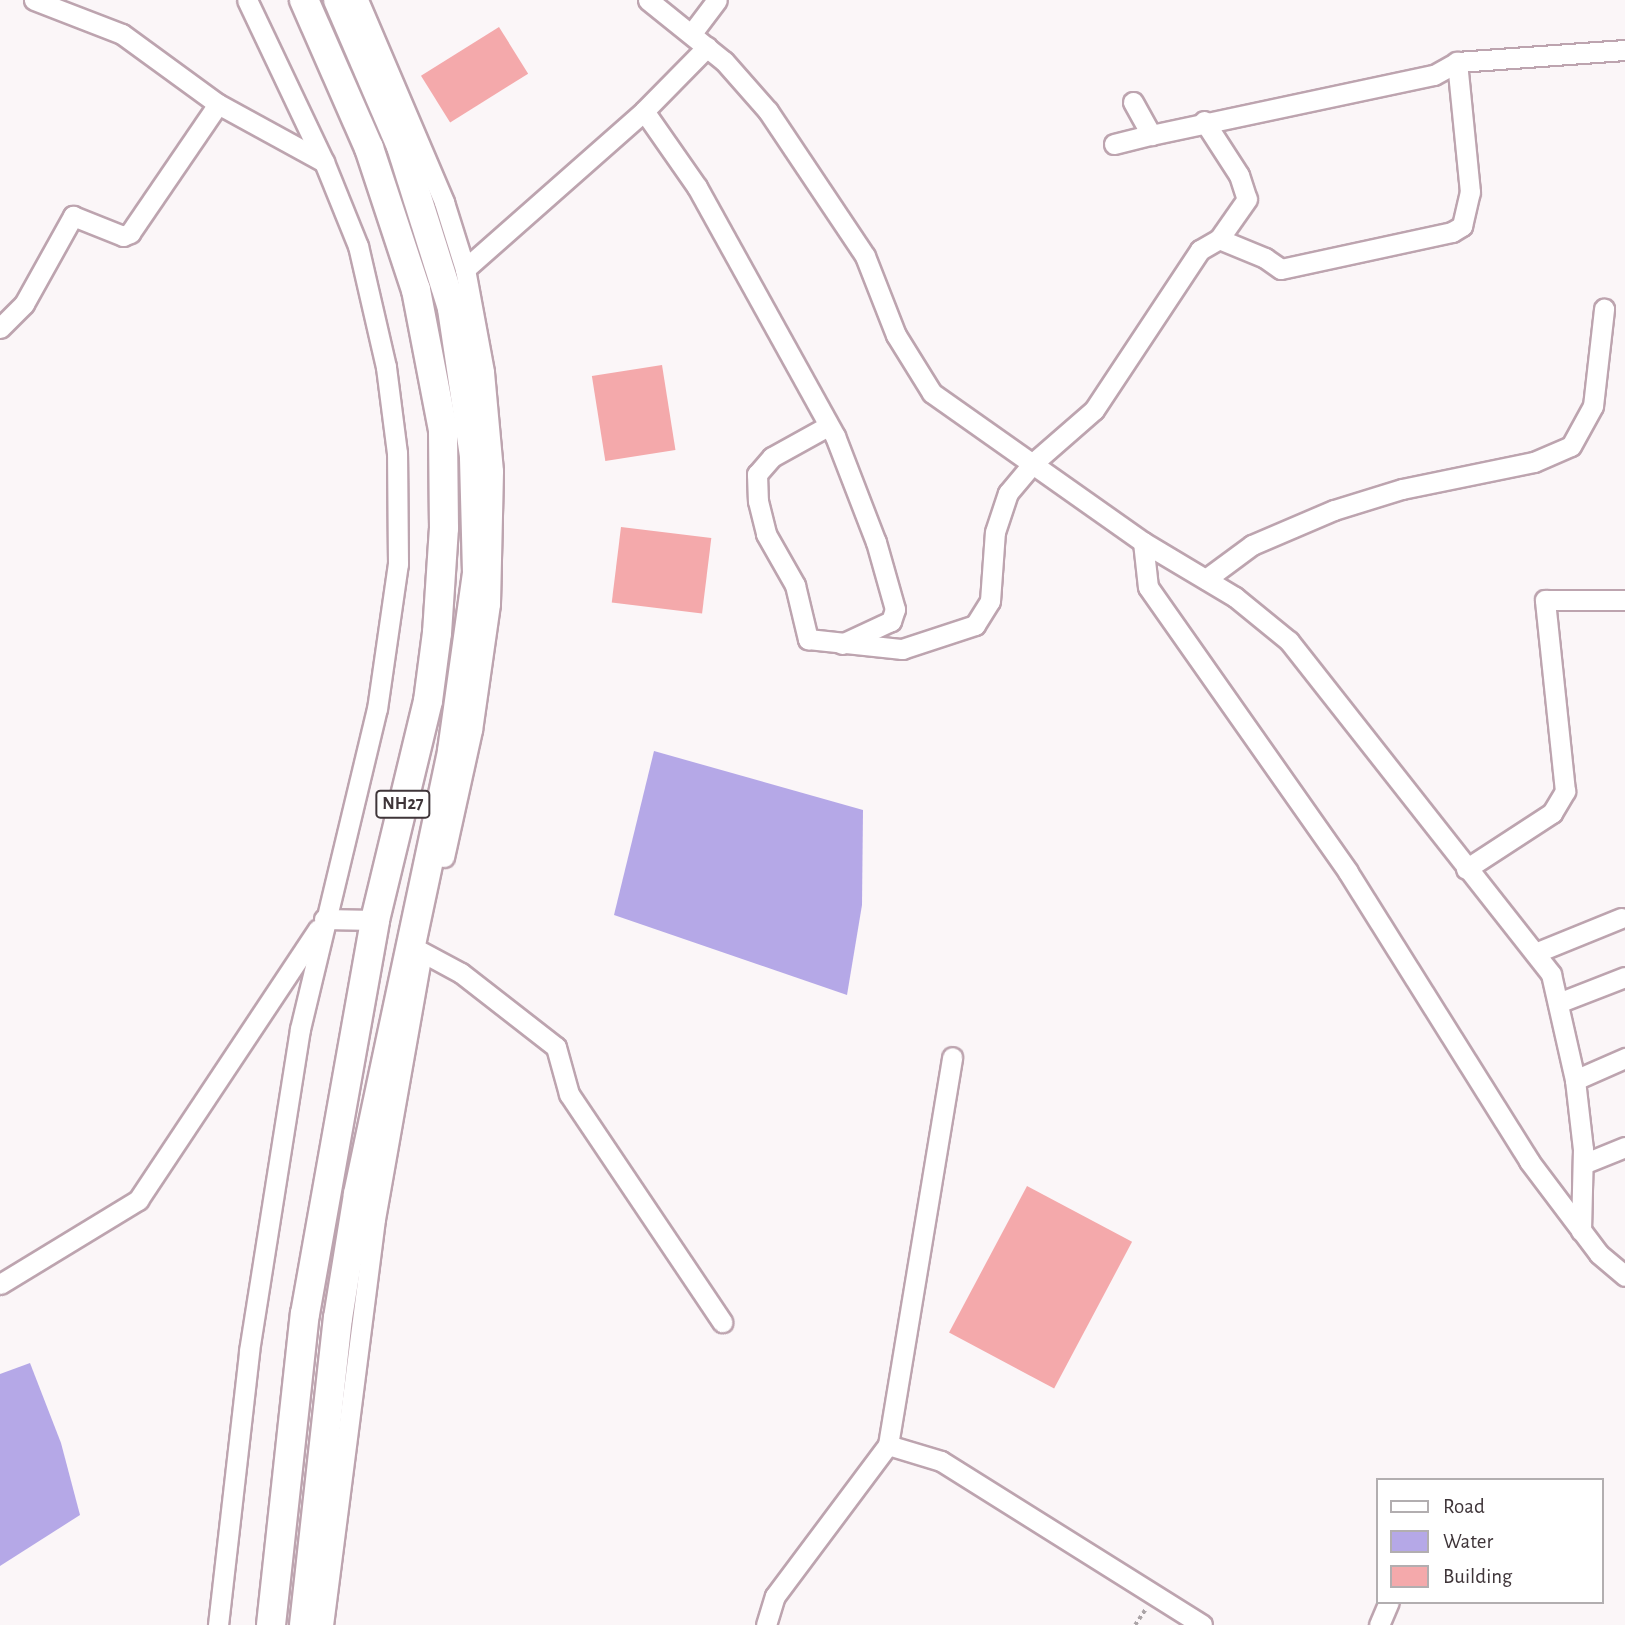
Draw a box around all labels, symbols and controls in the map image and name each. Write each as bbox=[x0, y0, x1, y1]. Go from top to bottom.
road number: NH27 bbox=[375, 790, 431, 818]
legend bbox=[1376, 1478, 1604, 1604]
text: Road bbox=[1443, 1496, 1485, 1517]
text: Water bbox=[1443, 1531, 1493, 1552]
text: Building bbox=[1443, 1566, 1512, 1587]

